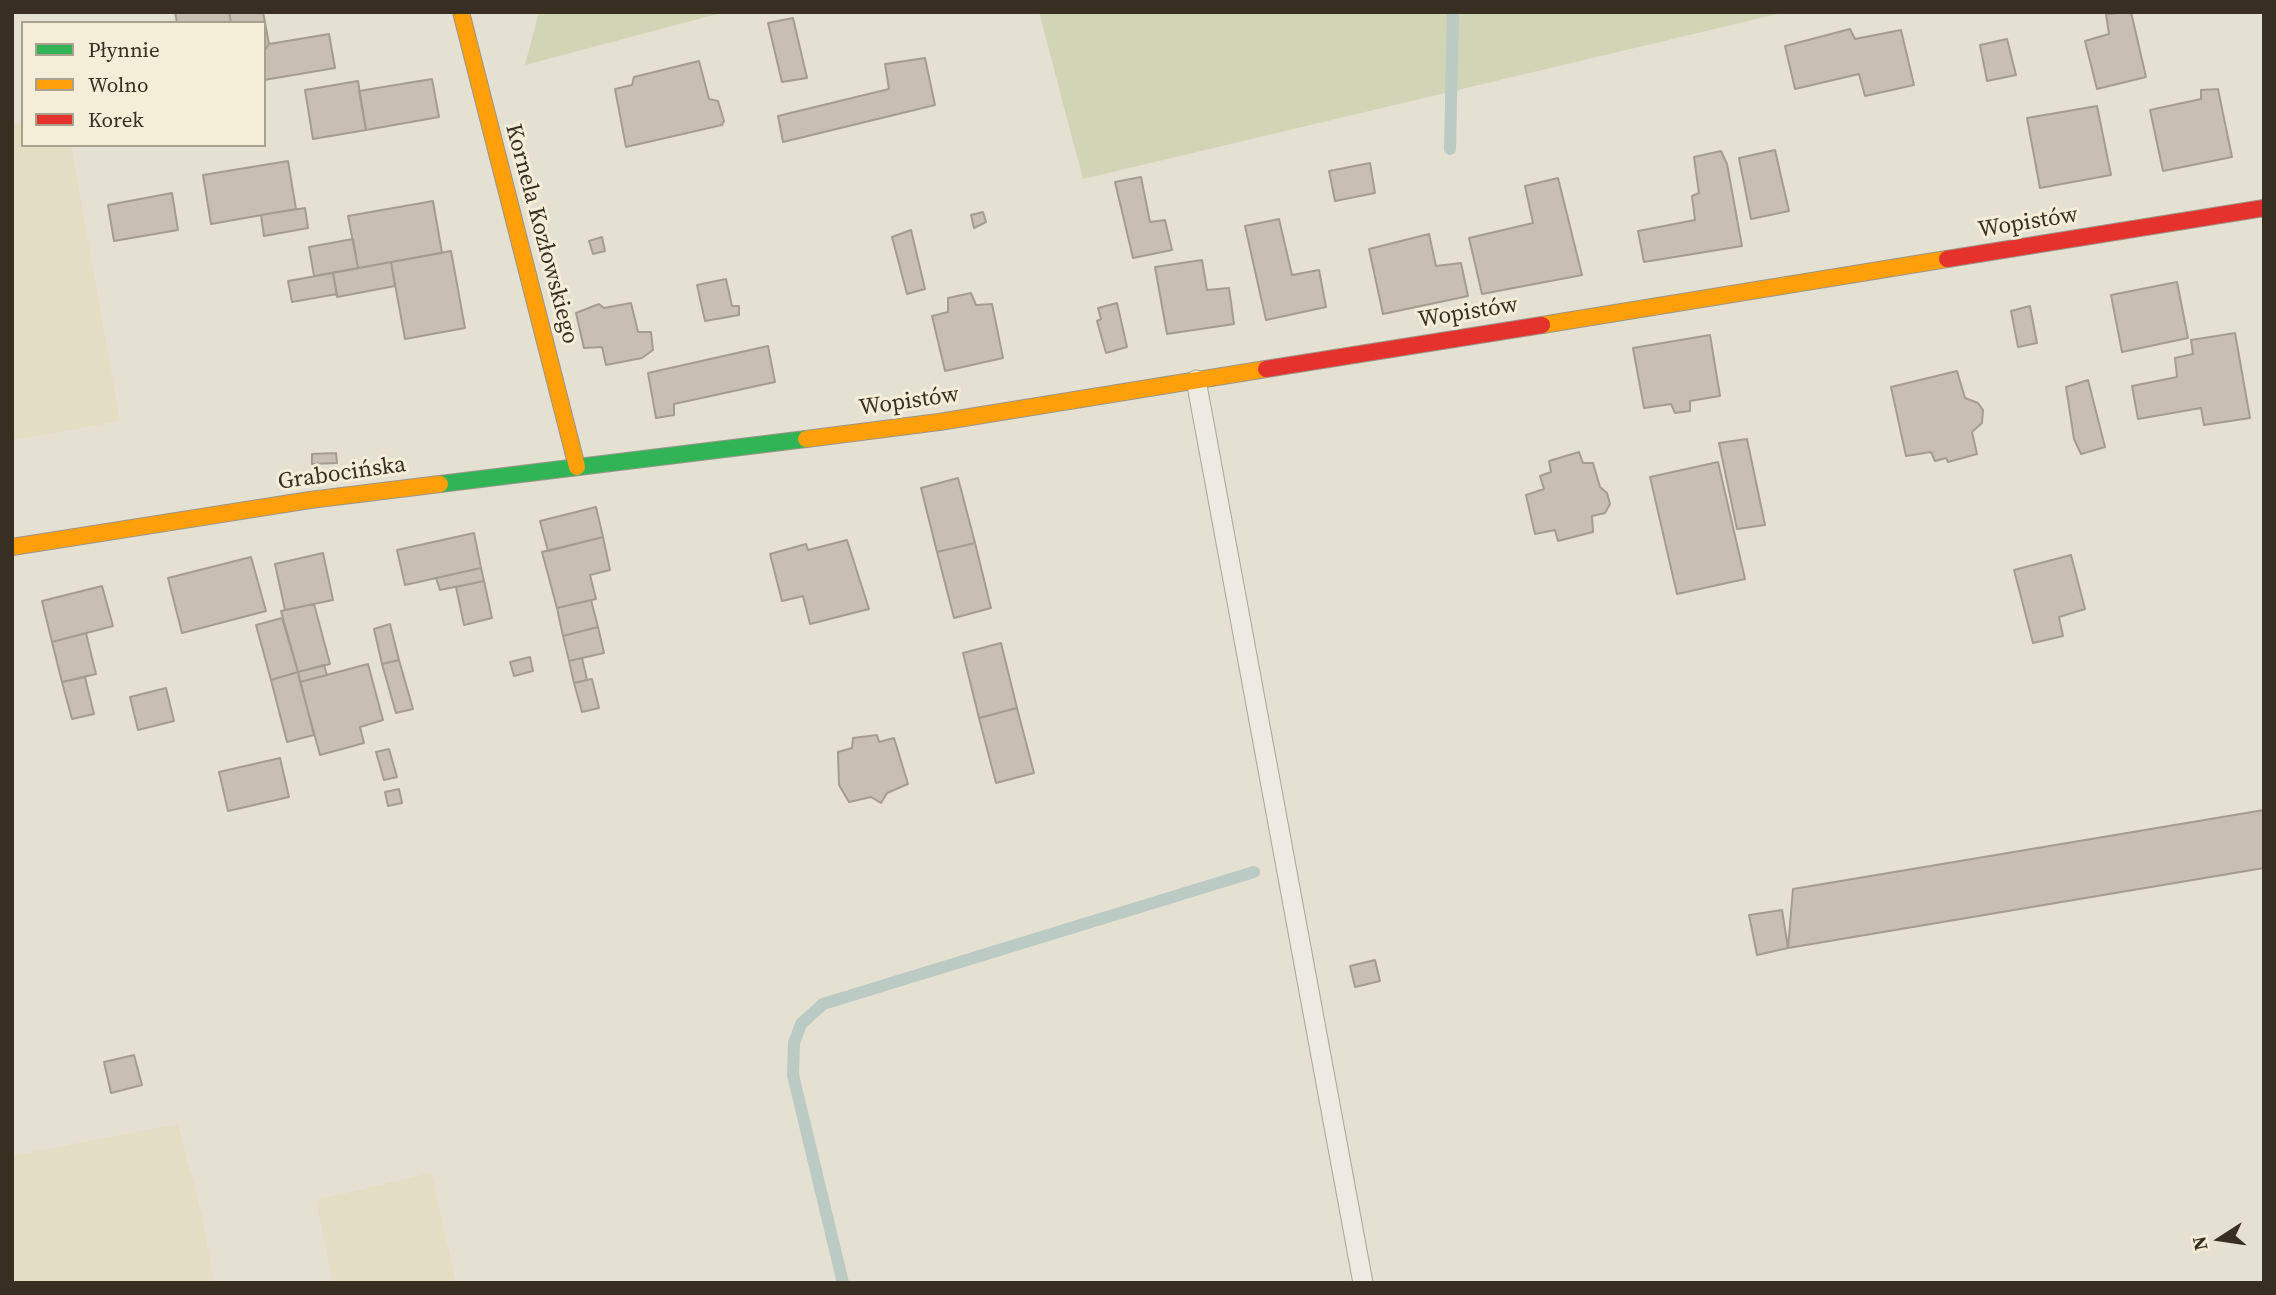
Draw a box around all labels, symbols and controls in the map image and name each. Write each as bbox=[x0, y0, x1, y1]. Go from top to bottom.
legend bbox=[21, 21, 266, 147]
text: Płynnie bbox=[88, 35, 160, 64]
text: Wolno bbox=[88, 70, 149, 99]
text: Korek bbox=[88, 105, 144, 134]
street label: Kornela Kozłowskiego bbox=[498, 121, 584, 347]
street label: Wopistów bbox=[1976, 201, 2080, 245]
street label: Wopistów bbox=[1416, 291, 1520, 335]
street label: Wopistów bbox=[857, 381, 961, 423]
street label: Grabocińska bbox=[276, 451, 408, 497]
north arrow bbox=[2185, 1204, 2255, 1274]
text: N bbox=[2185, 1234, 2214, 1253]

